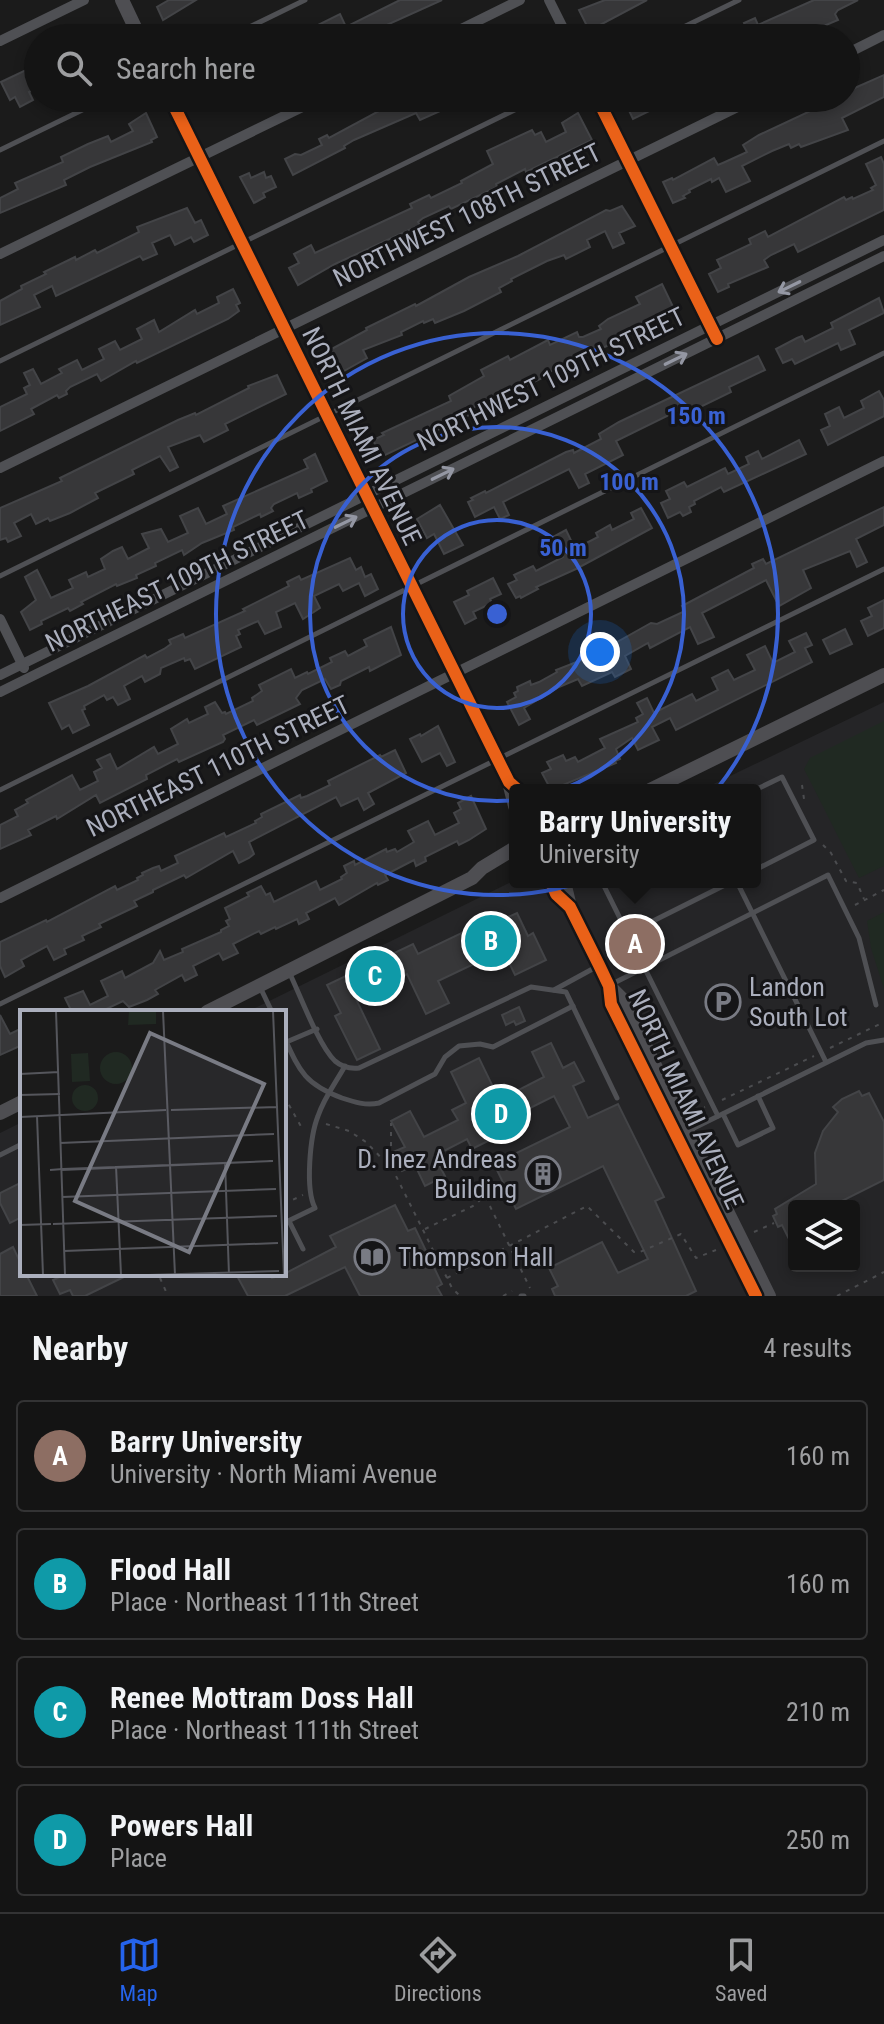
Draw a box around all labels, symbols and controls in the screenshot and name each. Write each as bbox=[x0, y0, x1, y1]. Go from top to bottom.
search box bbox=[24, 24, 860, 112]
icon: search bbox=[52, 46, 96, 90]
text: Search here bbox=[116, 51, 256, 86]
street label: NORTHWEST 108TH STREET bbox=[328, 137, 606, 293]
one-way arrow bbox=[777, 280, 801, 295]
street label: NORTHWEST 109TH STREET bbox=[412, 301, 690, 457]
street label: NORTH MIAMI AVENUE bbox=[296, 322, 428, 550]
one-way arrow bbox=[664, 351, 688, 366]
text: 150 m bbox=[666, 402, 726, 430]
one-way arrow bbox=[430, 466, 454, 482]
text: 100 m bbox=[599, 468, 659, 496]
street label: NORTHEAST 109TH STREET bbox=[40, 504, 314, 658]
one-way arrow bbox=[334, 514, 358, 529]
text: 50 m bbox=[539, 534, 587, 562]
centre of rings bbox=[483, 600, 511, 628]
your location bbox=[580, 632, 620, 672]
street label: NORTHEAST 110TH STREET bbox=[81, 689, 355, 843]
popup bbox=[509, 784, 761, 888]
text: Barry University bbox=[539, 804, 731, 839]
text: University bbox=[539, 839, 640, 869]
pin: B bbox=[465, 911, 517, 971]
pin: A bbox=[609, 914, 661, 974]
pin: C bbox=[349, 946, 401, 1006]
place label: Landon South Lot bbox=[749, 972, 847, 1032]
parking icon: Landon South Lot bbox=[704, 983, 742, 1021]
street label: NORTH MIAMI AVENUE bbox=[622, 985, 750, 1213]
inset map bbox=[20, 1010, 286, 1276]
pin: D bbox=[475, 1084, 527, 1144]
place label: D. Inez Andreas Building bbox=[357, 1144, 517, 1204]
building icon: D. Inez Andreas Building bbox=[524, 1155, 562, 1193]
map controls bbox=[788, 1200, 860, 1272]
button: layers bbox=[788, 1200, 860, 1272]
library icon: Thompson Hall bbox=[353, 1238, 391, 1276]
place label: Thompson Hall bbox=[398, 1242, 554, 1272]
text: Nearby bbox=[32, 1328, 128, 1368]
text: 4 results bbox=[763, 1333, 852, 1363]
text: Barry University bbox=[110, 1424, 302, 1459]
text: A bbox=[52, 1441, 68, 1471]
text: 160 m bbox=[786, 1441, 850, 1471]
text: University · North Miami Avenue bbox=[110, 1459, 437, 1489]
text: Flood Hall bbox=[110, 1552, 231, 1587]
text: B bbox=[53, 1569, 67, 1599]
text: 160 m bbox=[786, 1569, 850, 1599]
text: Place · Northeast 111th Street bbox=[110, 1587, 419, 1617]
text: Renee Mottram Doss Hall bbox=[110, 1680, 414, 1715]
text: C bbox=[53, 1697, 67, 1727]
text: 210 m bbox=[786, 1697, 850, 1727]
text: Place · Northeast 111th Street bbox=[110, 1715, 419, 1745]
text: Powers Hall bbox=[110, 1808, 253, 1843]
text: D bbox=[53, 1825, 67, 1855]
text: 250 m bbox=[786, 1825, 850, 1855]
text: Place bbox=[110, 1843, 167, 1873]
tab: Map bbox=[117, 1933, 161, 2006]
tab: Directions bbox=[394, 1933, 482, 2006]
tab: Saved bbox=[715, 1933, 767, 2006]

